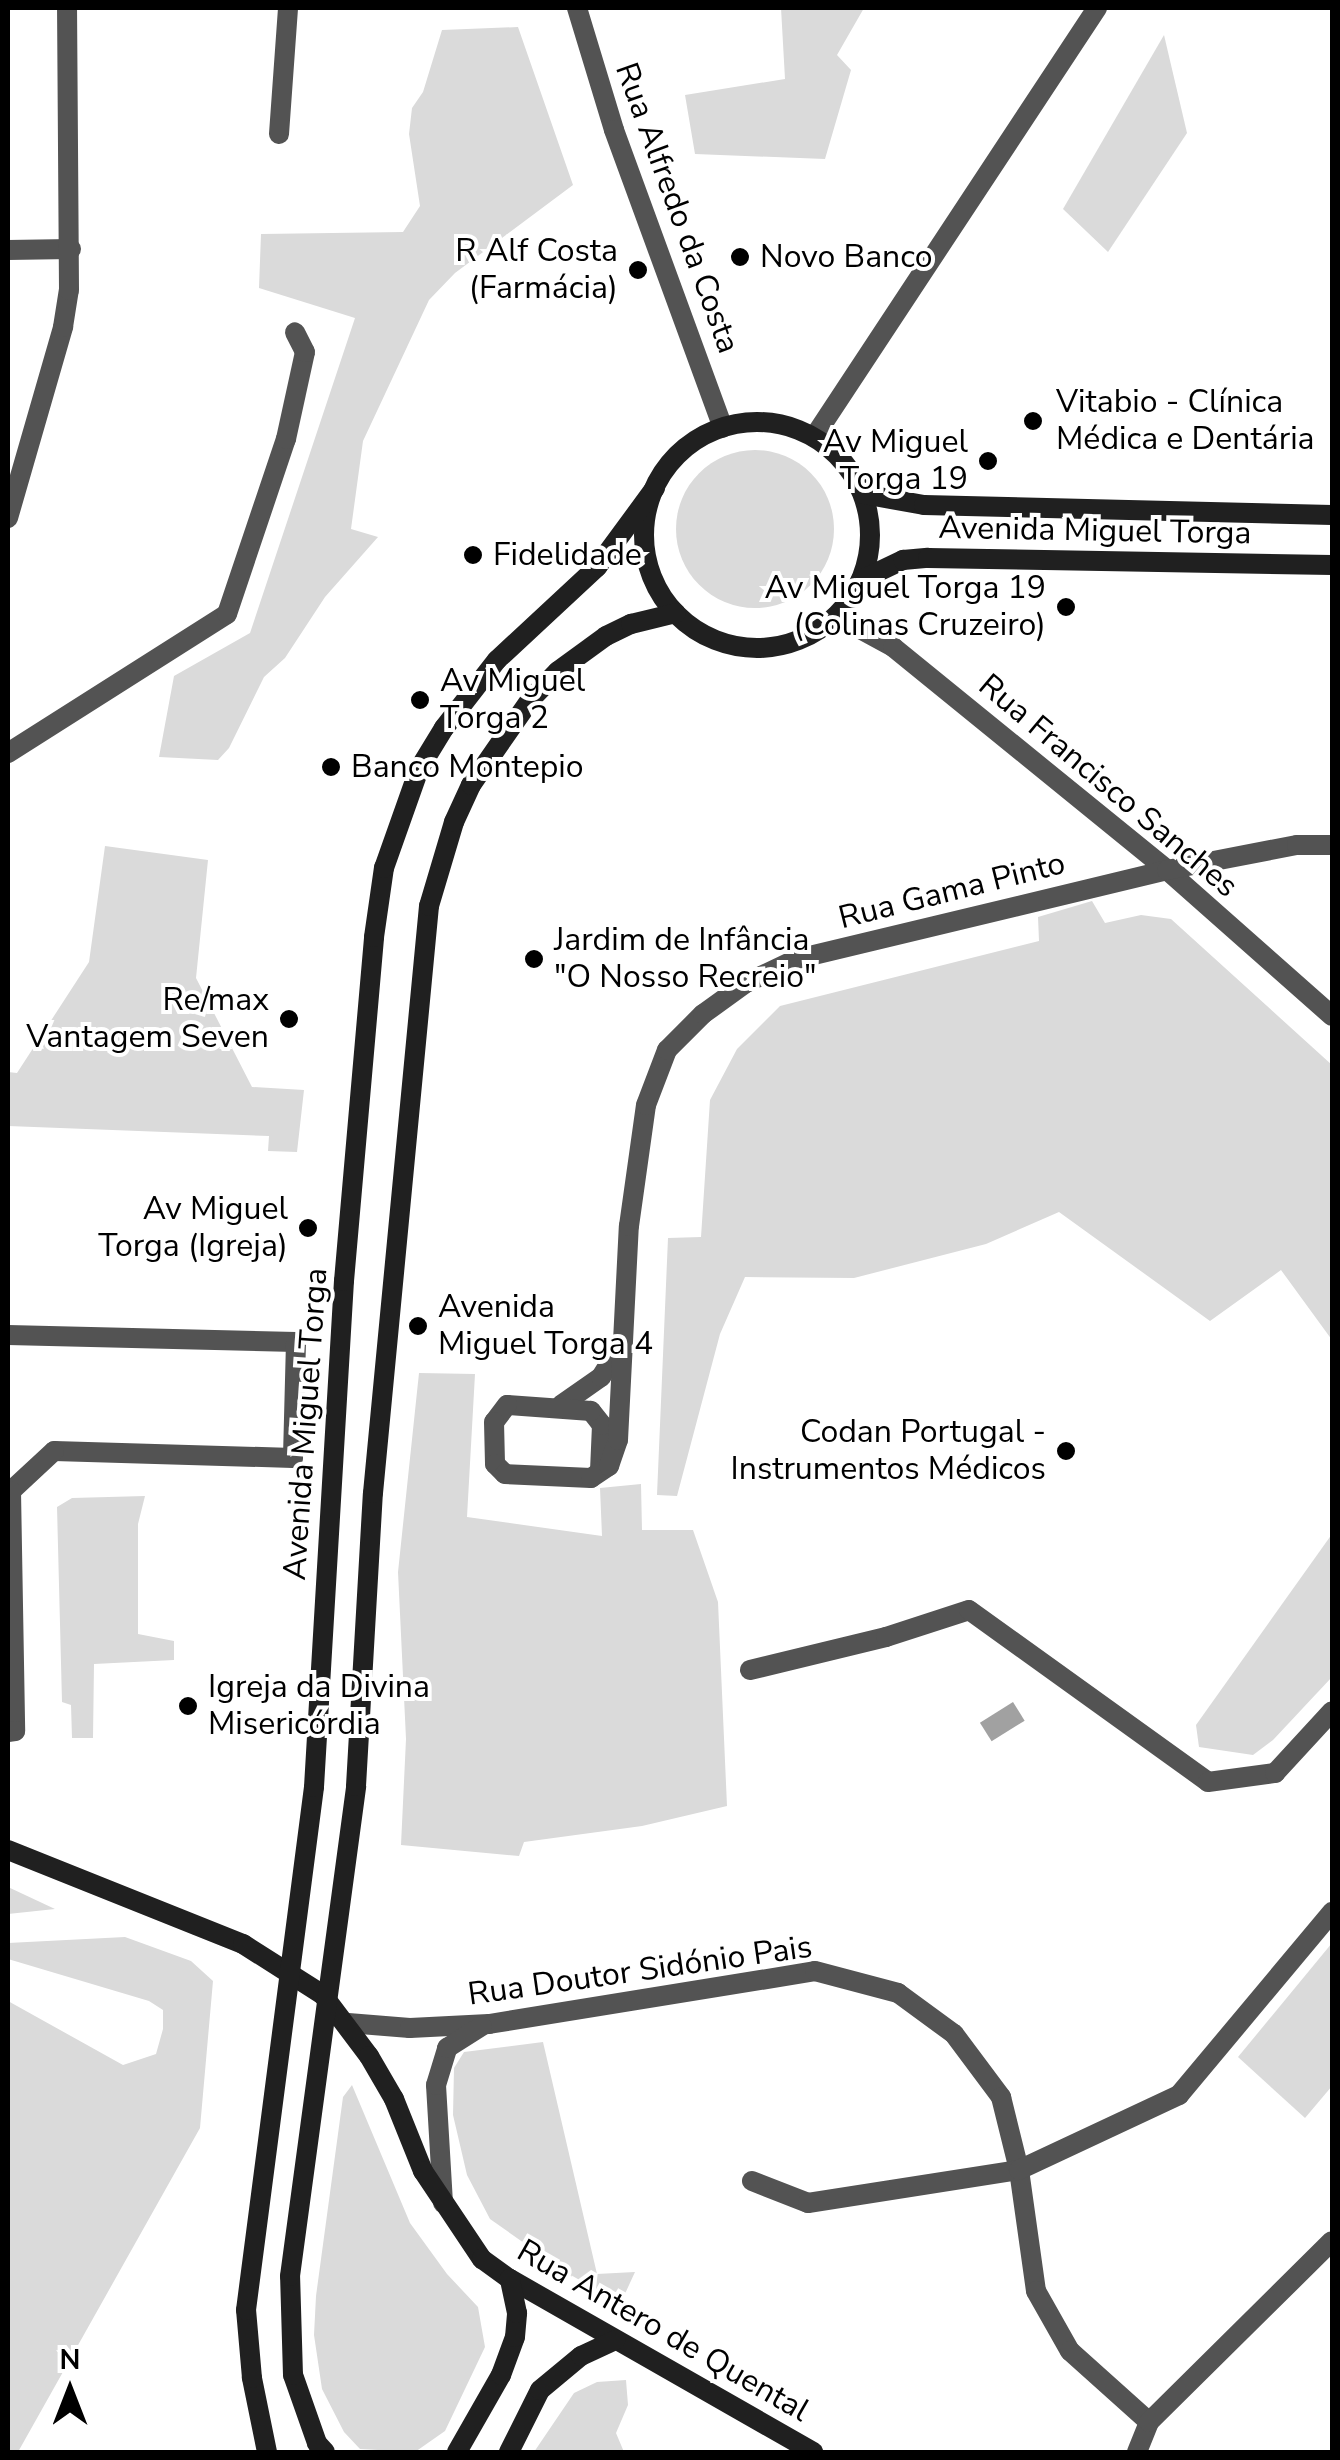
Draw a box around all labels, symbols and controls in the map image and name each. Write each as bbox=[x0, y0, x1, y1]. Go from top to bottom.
street label: Rua Alfredo da Costa bbox=[607, 58, 747, 358]
place label: R Alf Costa (Farmácia) bbox=[455, 233, 618, 308]
place label: Novo Banco bbox=[760, 238, 933, 276]
marker: Novo Banco bbox=[729, 246, 751, 268]
marker: R Alf Costa (Farmácia) bbox=[627, 259, 649, 281]
place label: Vitabio - Clínica Médica e Dentária bbox=[1056, 384, 1315, 459]
marker: Vitabio - Clínica Médica e Dentária bbox=[1020, 408, 1046, 434]
place label: Av Miguel Torga 19 bbox=[823, 424, 968, 499]
marker: Av Miguel Torga 19 bbox=[977, 450, 999, 472]
street label: Avenida Miguel Torga bbox=[938, 509, 1252, 553]
place label: Fidelidade bbox=[493, 536, 642, 574]
marker: Fidelidade bbox=[462, 544, 484, 566]
place label: Av Miguel Torga 19 (Colinas Cruzeiro) bbox=[764, 570, 1046, 645]
marker: Av Miguel Torga 19 (Colinas Cruzeiro) bbox=[1055, 596, 1077, 618]
place label: Av Miguel Torga 2 bbox=[440, 663, 585, 738]
street label: Rua Francisco Sanches bbox=[971, 666, 1245, 906]
marker: Av Miguel Torga 2 bbox=[409, 689, 431, 711]
place label: Banco Montepio bbox=[351, 748, 584, 786]
marker: Banco Montepio bbox=[320, 756, 342, 778]
street label: Rua Gama Pinto bbox=[835, 844, 1069, 938]
place label: Jardim de Infância "O Nosso Recreio" bbox=[554, 922, 816, 997]
marker: Jardim de Infância "O Nosso Recreio" bbox=[523, 948, 545, 970]
place label: Re/max Vantagem Seven bbox=[26, 982, 269, 1057]
marker: Re/max Vantagem Seven bbox=[278, 1008, 300, 1030]
place label: Av Miguel Torga (Igreja) bbox=[98, 1191, 288, 1266]
marker: Av Miguel Torga (Igreja) bbox=[297, 1217, 319, 1239]
street label: Avenida Miguel Torga bbox=[276, 1267, 336, 1581]
place label: Avenida Miguel Torga 4 bbox=[438, 1289, 653, 1364]
marker: Avenida Miguel Torga 4 bbox=[407, 1315, 429, 1337]
place label: Codan Portugal - Instrumentos Médicos bbox=[731, 1414, 1046, 1489]
marker: Codan Portugal - Instrumentos Médicos bbox=[1055, 1440, 1077, 1462]
place label: Igreja da Divina Misericórdia bbox=[208, 1669, 430, 1744]
marker: Igreja da Divina Misericórdia bbox=[177, 1695, 199, 1717]
street label: Rua Doutor Sidónio Pais bbox=[466, 1928, 814, 2014]
street label: Rua Antero de Quental bbox=[510, 2232, 816, 2430]
north arrow bbox=[20, 2340, 120, 2440]
text: N bbox=[60, 2341, 80, 2379]

